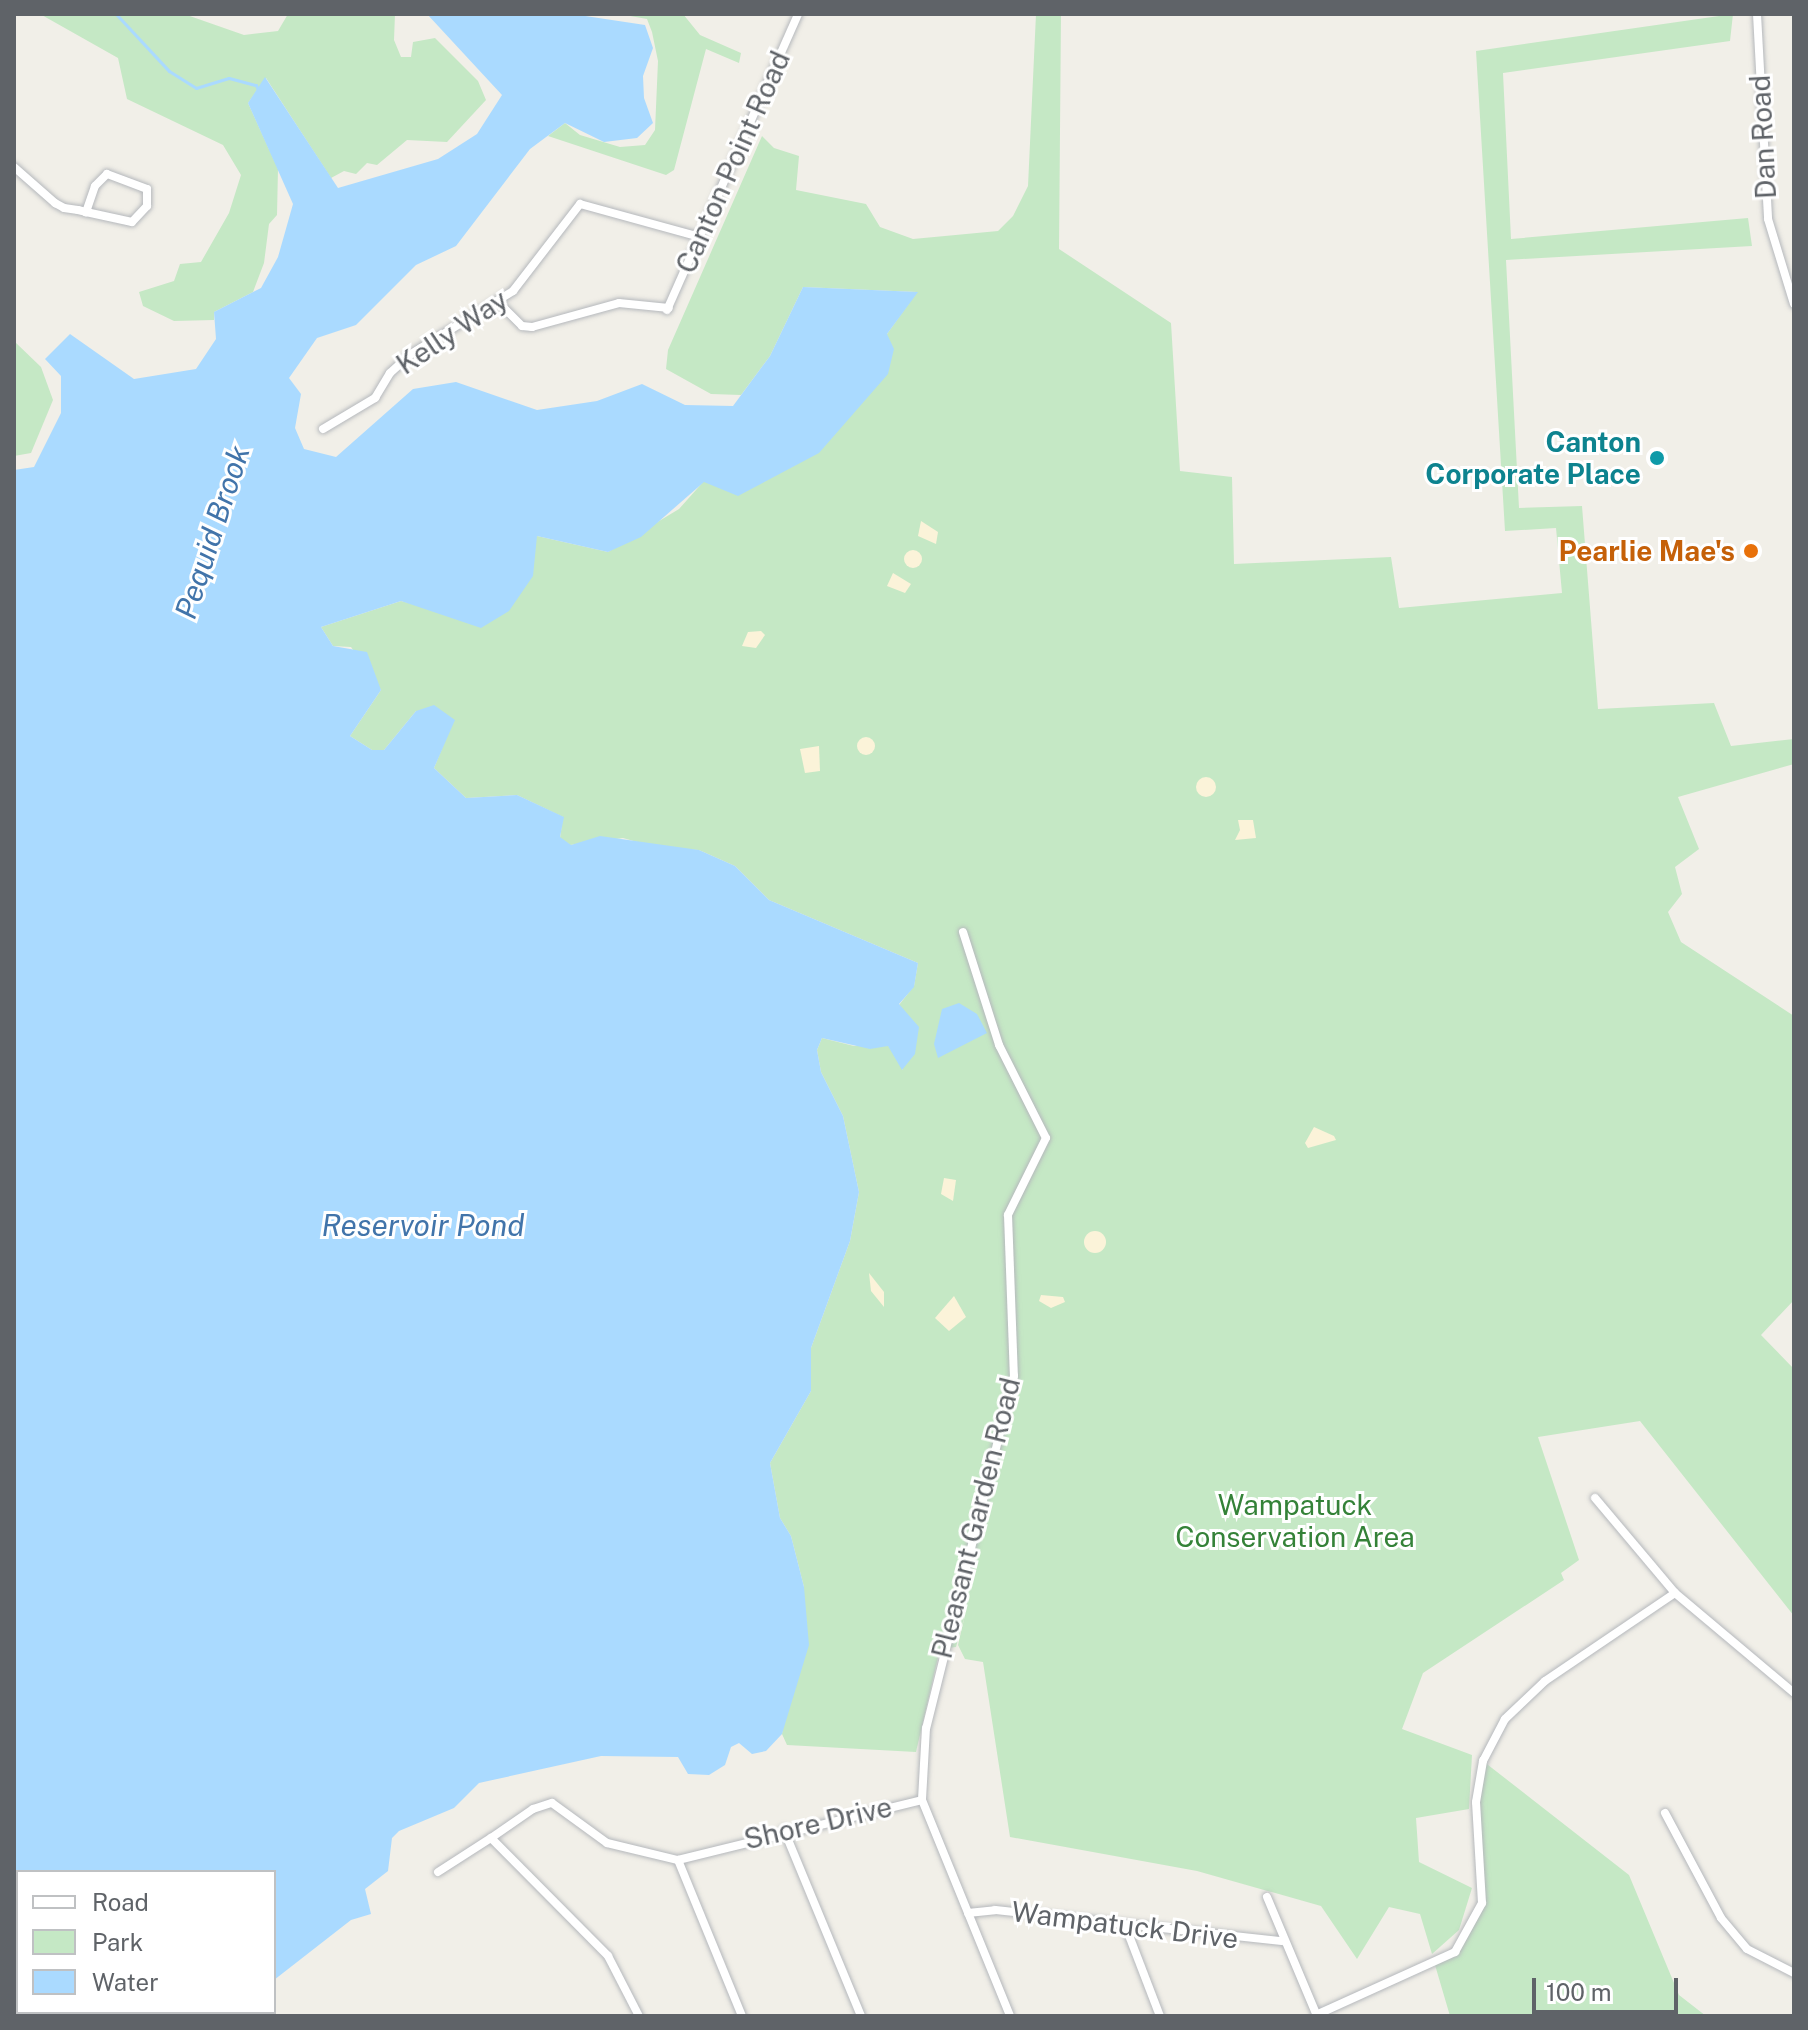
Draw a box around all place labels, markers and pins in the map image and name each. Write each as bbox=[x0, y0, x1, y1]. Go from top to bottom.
place label: Canton Corporate Place bbox=[1425, 425, 1641, 491]
marker: Canton Corporate Place bbox=[1648, 449, 1666, 467]
place label: Pearlie Mae's bbox=[1558, 534, 1735, 568]
marker: Pearlie Mae's bbox=[1742, 542, 1760, 560]

